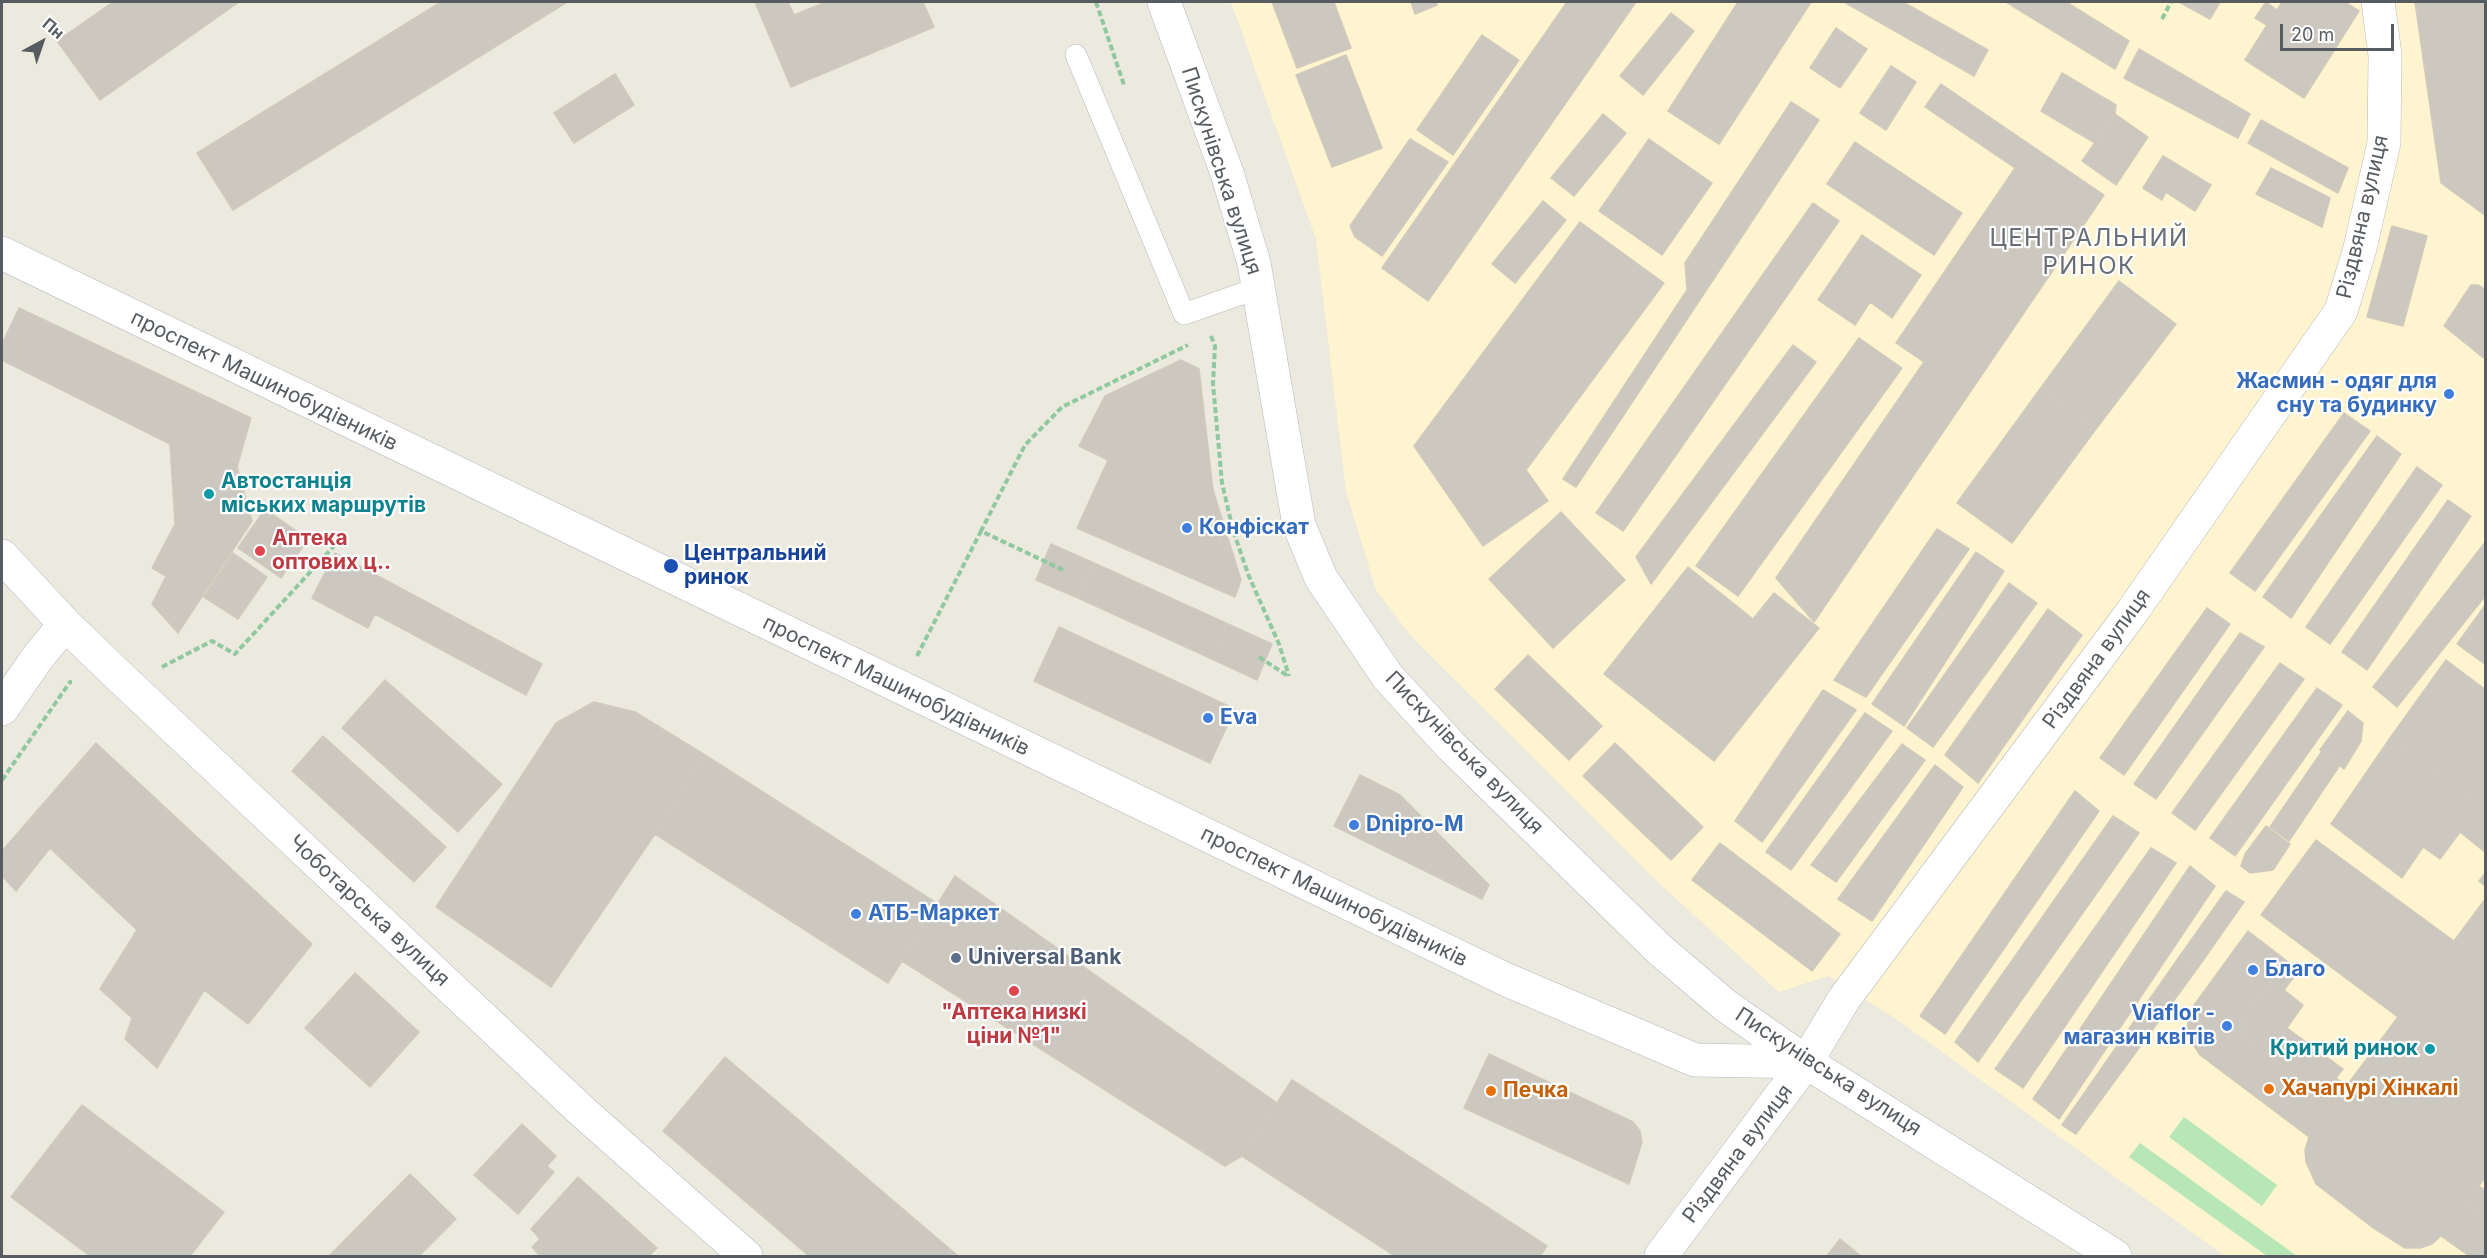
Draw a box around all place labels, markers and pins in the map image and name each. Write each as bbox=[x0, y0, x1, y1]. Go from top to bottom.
place label: Жасмин - одяг для сну та будинку bbox=[2236, 369, 2437, 419]
marker: Жасмин - одяг для сну та будинку bbox=[2442, 387, 2456, 401]
place label: Автостанція міських маршрутів bbox=[221, 469, 426, 519]
marker: Автостанція міських маршрутів bbox=[202, 487, 216, 501]
place label: Конфіскат bbox=[1199, 515, 1309, 541]
marker: Конфіскат bbox=[1180, 521, 1194, 535]
place label: Аптека оптових ц‥ bbox=[272, 526, 391, 576]
place label: Центральний ринок bbox=[684, 541, 826, 591]
marker: Аптека оптових ц‥ bbox=[253, 544, 267, 558]
marker: Центральний ринок bbox=[662, 557, 680, 575]
place label: Eva bbox=[1220, 705, 1257, 731]
marker: Eva bbox=[1201, 711, 1215, 725]
place label: Dnipro-M bbox=[1366, 812, 1463, 838]
marker: Dnipro-M bbox=[1347, 818, 1361, 832]
place label: АТБ-Маркет bbox=[868, 901, 999, 927]
marker: АТБ-Маркет bbox=[849, 907, 863, 921]
place label: Universal Bank bbox=[968, 945, 1121, 971]
marker: Universal Bank bbox=[949, 951, 963, 965]
place label: Благо bbox=[2265, 957, 2325, 983]
marker: Благо bbox=[2246, 963, 2260, 977]
marker: "Аптека низкі ціни №1" bbox=[1007, 984, 1021, 998]
place label: "Аптека низкі ціни №1" bbox=[941, 1000, 1087, 1050]
place label: Viaflor - магазин квітів bbox=[2064, 1001, 2215, 1051]
marker: Viaflor - магазин квітів bbox=[2220, 1019, 2234, 1033]
place label: Критий ринок bbox=[2270, 1036, 2418, 1062]
marker: Критий ринок bbox=[2423, 1042, 2437, 1056]
place label: Хачапурі Хінкалі bbox=[2281, 1076, 2458, 1102]
place label: Печка bbox=[1503, 1078, 1568, 1104]
marker: Хачапурі Хінкалі bbox=[2262, 1082, 2276, 1096]
marker: Печка bbox=[1484, 1084, 1498, 1098]

